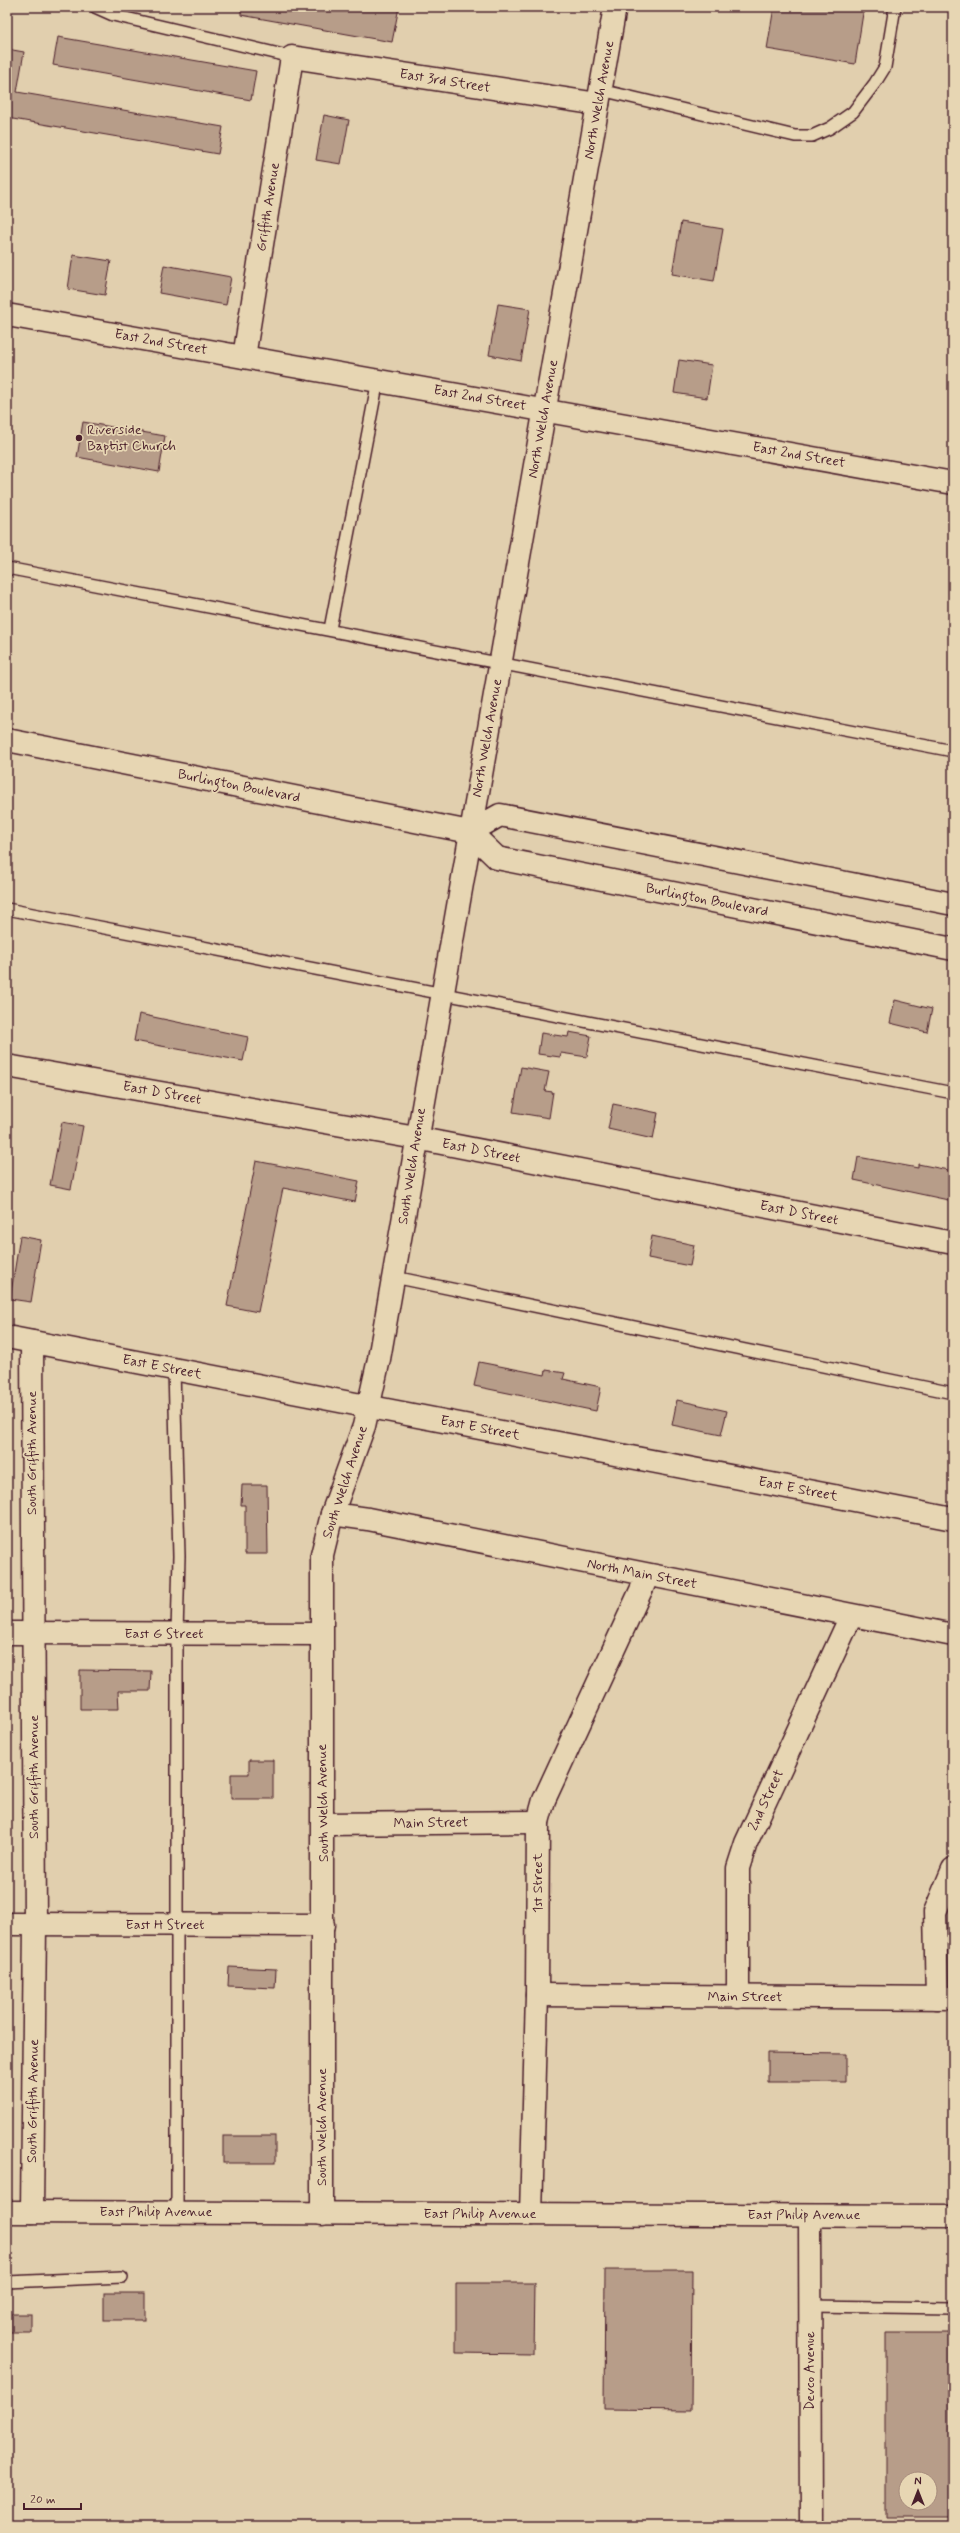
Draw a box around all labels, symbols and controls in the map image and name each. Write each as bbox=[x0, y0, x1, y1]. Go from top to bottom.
street label: North Welch Avenue bbox=[580, 39, 618, 161]
street label: East 3rd Street bbox=[398, 65, 492, 97]
street label: Griffith Avenue bbox=[252, 161, 284, 253]
street label: East 2nd Street bbox=[113, 325, 209, 359]
street label: North Welch Avenue bbox=[524, 358, 562, 480]
street label: East 2nd Street bbox=[432, 381, 528, 415]
place label: Riverside Baptist Church bbox=[87, 421, 176, 455]
marker: Riverside Baptist Church bbox=[74, 433, 84, 443]
street label: East 2nd Street bbox=[751, 438, 847, 472]
street label: North Welch Avenue bbox=[468, 677, 506, 799]
street label: Burlington Boulevard bbox=[176, 765, 302, 809]
street label: Burlington Boulevard bbox=[644, 879, 770, 923]
street label: East D Street bbox=[121, 1077, 203, 1109]
street label: South Welch Avenue bbox=[394, 1106, 430, 1226]
street label: East D Street bbox=[440, 1135, 522, 1167]
street label: East D Street bbox=[758, 1197, 840, 1229]
street label: East E Street bbox=[121, 1350, 204, 1384]
street label: South Griffith Avenue bbox=[23, 1391, 41, 1515]
street label: East E Street bbox=[439, 1411, 522, 1445]
street label: South Welch Avenue bbox=[318, 1423, 372, 1541]
street label: East E Street bbox=[757, 1472, 840, 1506]
street label: North Main Street bbox=[586, 1555, 699, 1594]
street label: East G Street bbox=[124, 1625, 204, 1643]
street label: South Griffith Avenue bbox=[25, 1715, 43, 1839]
street label: South Welch Avenue bbox=[313, 1744, 333, 1862]
street label: 2nd Street bbox=[744, 1766, 788, 1834]
street label: Main Street bbox=[393, 1813, 469, 1833]
street label: 1st Street bbox=[529, 1852, 547, 1913]
street label: East H Street bbox=[125, 1916, 205, 1934]
street label: Main Street bbox=[707, 1988, 783, 2006]
street label: South Griffith Avenue bbox=[23, 2039, 43, 2163]
street label: South Welch Avenue bbox=[313, 2068, 331, 2186]
street label: East Philip Avenue bbox=[100, 2203, 212, 2221]
street label: East Philip Avenue bbox=[424, 2205, 536, 2223]
street label: East Philip Avenue bbox=[748, 2206, 860, 2224]
street label: Devco Avenue bbox=[801, 2331, 819, 2411]
north arrow bbox=[898, 2471, 938, 2511]
text: N bbox=[914, 2475, 922, 2489]
scale bar bbox=[24, 2485, 81, 2511]
text: 20 m bbox=[30, 2492, 56, 2508]

